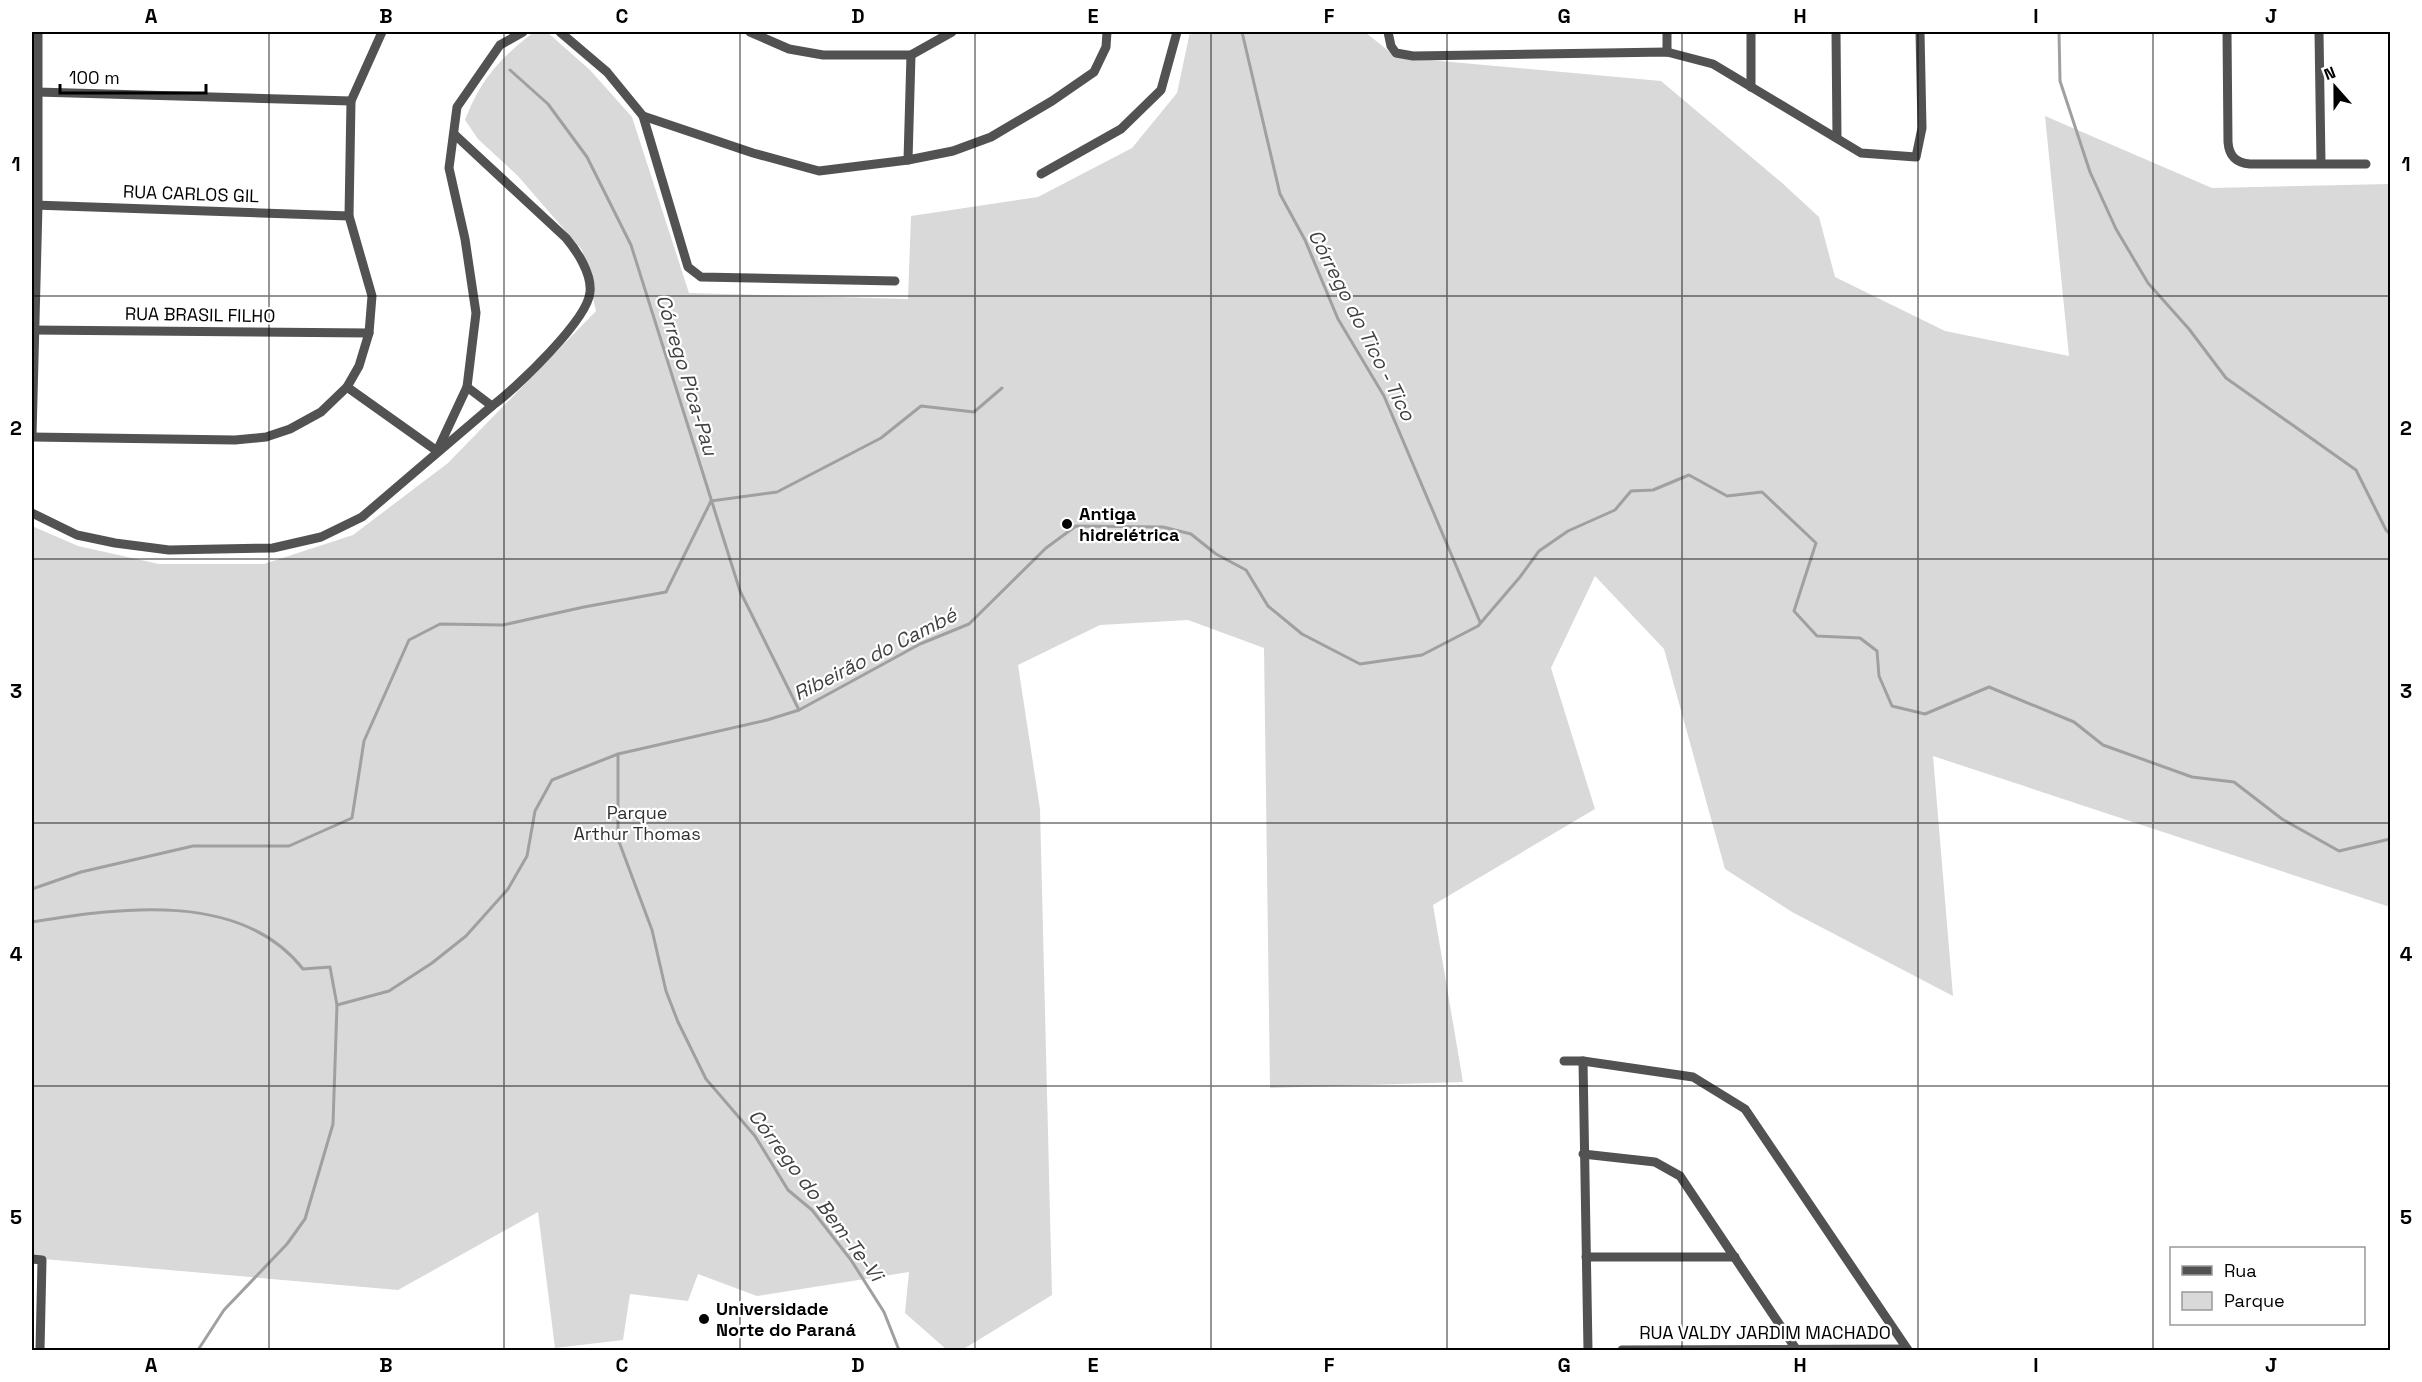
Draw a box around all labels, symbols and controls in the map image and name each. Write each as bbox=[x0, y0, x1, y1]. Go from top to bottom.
text: A bbox=[145, 3, 158, 29]
text: B bbox=[379, 3, 393, 29]
text: C bbox=[616, 3, 629, 29]
text: D bbox=[851, 3, 865, 29]
text: E bbox=[1087, 3, 1099, 29]
text: F bbox=[1324, 3, 1335, 29]
text: G bbox=[1557, 3, 1571, 29]
text: H bbox=[1793, 3, 1807, 29]
text: I bbox=[2033, 3, 2039, 29]
text: J bbox=[2265, 3, 2277, 29]
scale bar bbox=[60, 57, 206, 95]
north arrow bbox=[2305, 57, 2365, 117]
text: N bbox=[2321, 62, 2339, 85]
text: 100 m bbox=[69, 66, 120, 89]
text: 1 bbox=[11, 151, 21, 177]
text: 1 bbox=[2401, 151, 2411, 177]
street label: RUA CARLOS GIL bbox=[123, 180, 260, 207]
water label: Córrego do Tico - Tico bbox=[1302, 225, 1422, 426]
water label: Córrego Pica-Pau bbox=[650, 291, 724, 460]
street label: RUA BRASIL FILHO bbox=[125, 302, 275, 327]
text: 2 bbox=[10, 415, 22, 441]
text: 2 bbox=[2400, 415, 2412, 441]
place label: Antiga hidrelétrica bbox=[1079, 502, 1180, 546]
marker: Antiga hidrelétrica bbox=[1060, 517, 1074, 531]
water label: Ribeirão do Cambé bbox=[789, 601, 962, 706]
text: 3 bbox=[10, 678, 22, 704]
text: 3 bbox=[2400, 678, 2412, 704]
park label: Parque Arthur Thomas bbox=[573, 801, 701, 845]
text: 4 bbox=[10, 941, 23, 967]
text: 4 bbox=[2400, 941, 2413, 967]
water label: Córrego do Bem-Te-Vi bbox=[743, 1104, 891, 1288]
text: 5 bbox=[10, 1204, 22, 1230]
text: 5 bbox=[2400, 1204, 2412, 1230]
legend bbox=[2170, 1247, 2365, 1325]
text: Rua bbox=[2224, 1259, 2257, 1282]
text: Parque bbox=[2224, 1289, 2285, 1312]
place label: Universidade Norte do Paraná bbox=[716, 1297, 857, 1341]
marker: Universidade Norte do Paraná bbox=[697, 1312, 711, 1326]
street label: RUA VALDY JARDIM MACHADO bbox=[1639, 1321, 1891, 1344]
text: A bbox=[145, 1352, 158, 1378]
text: B bbox=[379, 1352, 393, 1378]
text: C bbox=[616, 1352, 629, 1378]
text: D bbox=[851, 1352, 865, 1378]
text: E bbox=[1087, 1352, 1099, 1378]
text: F bbox=[1324, 1352, 1335, 1378]
text: G bbox=[1557, 1352, 1571, 1378]
text: H bbox=[1793, 1352, 1807, 1378]
text: I bbox=[2033, 1352, 2039, 1378]
text: J bbox=[2265, 1352, 2277, 1378]

